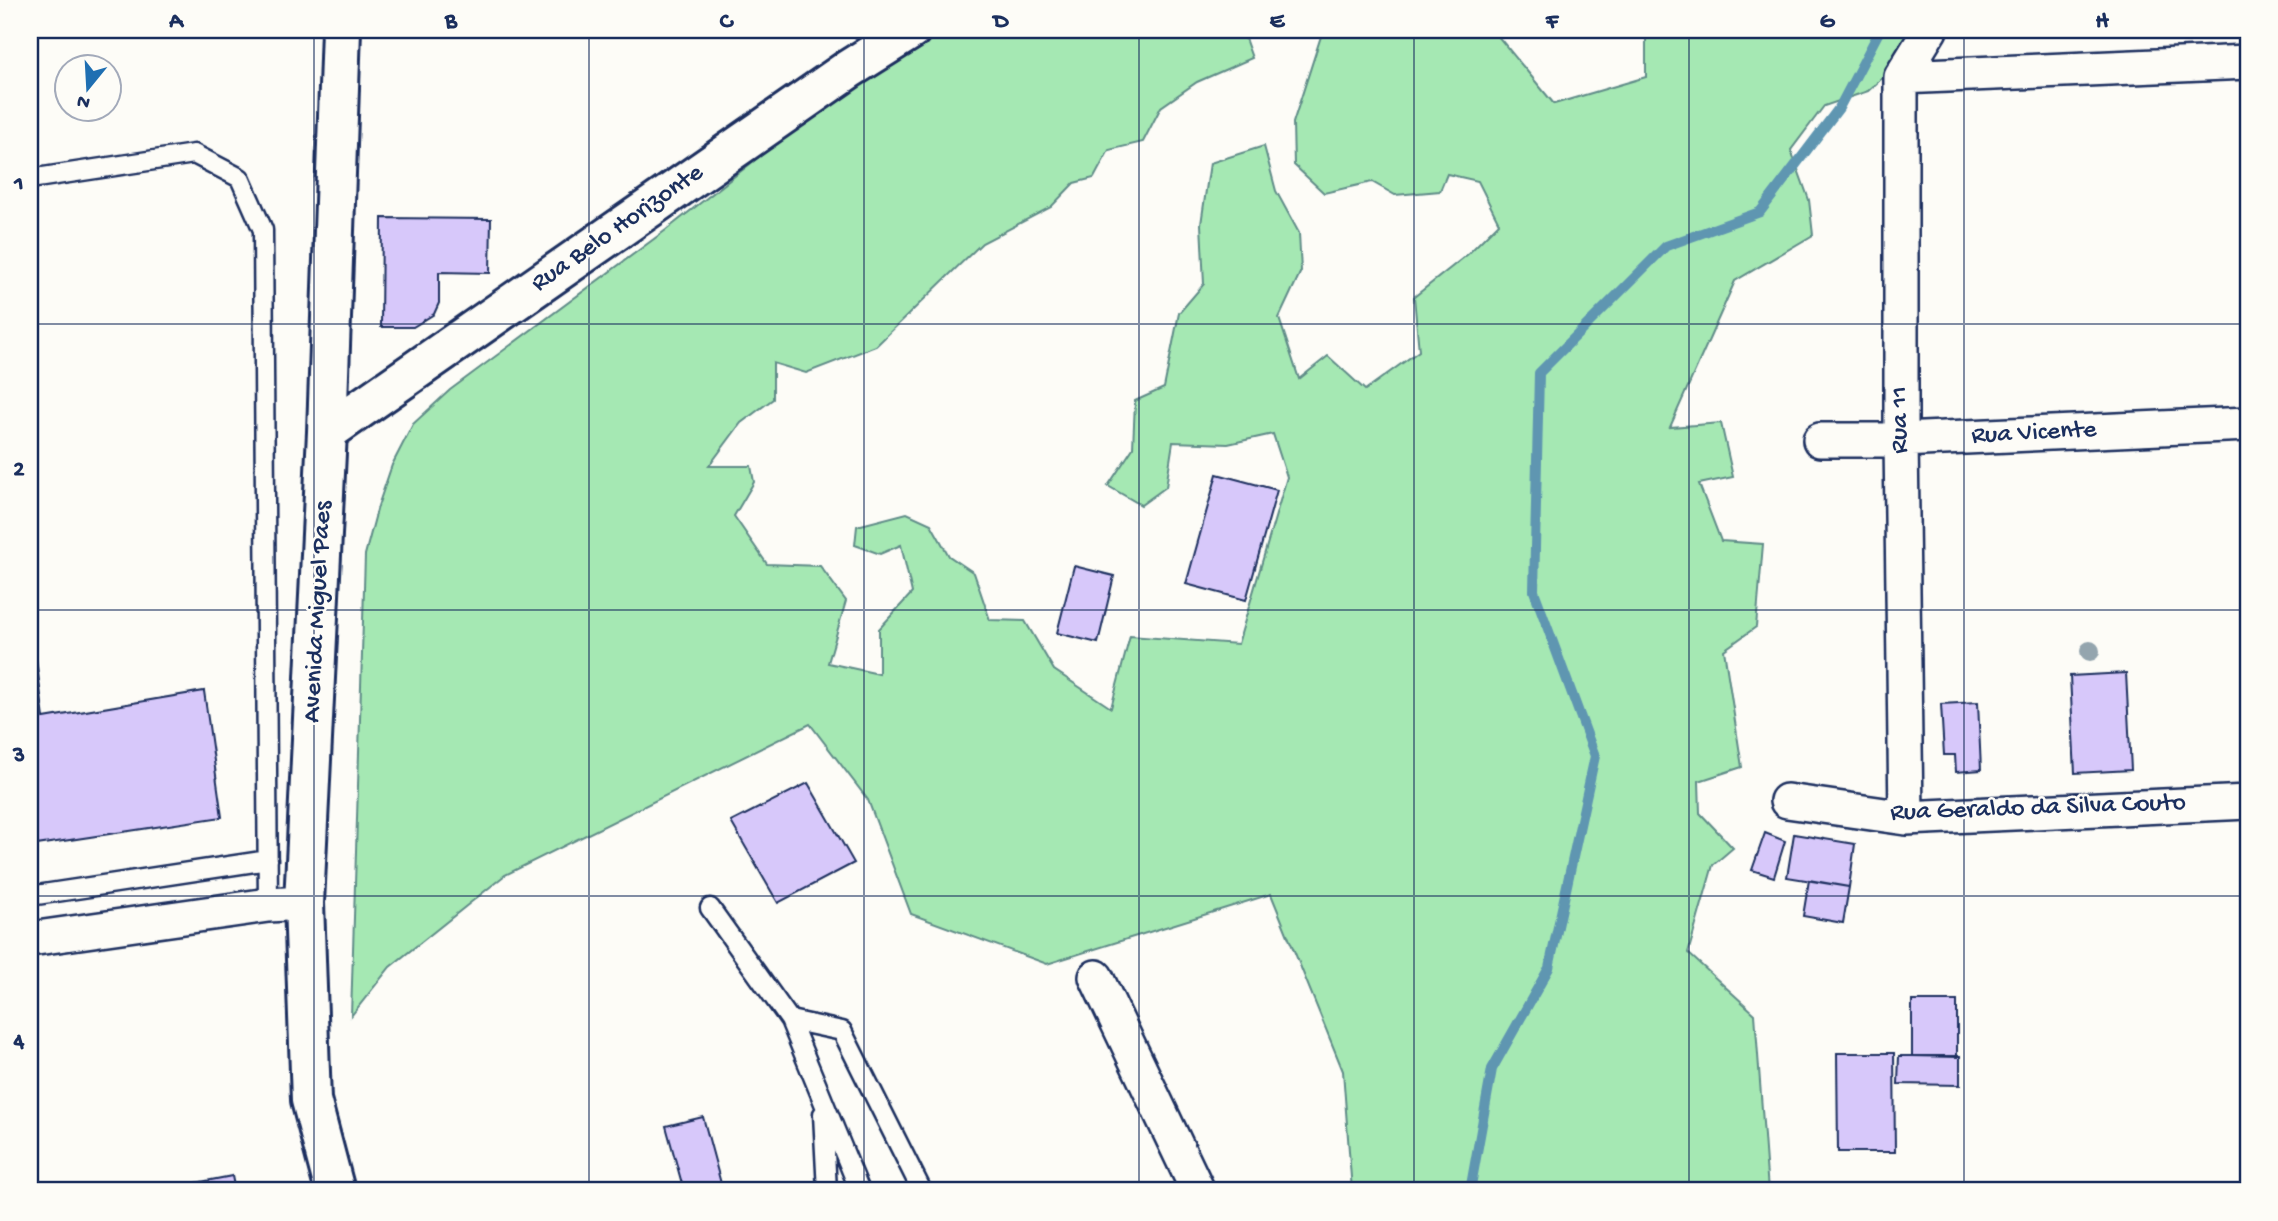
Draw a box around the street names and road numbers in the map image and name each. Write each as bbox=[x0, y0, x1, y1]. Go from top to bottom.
street label: Rua Belo Horizonte bbox=[526, 158, 711, 300]
street label: Rua 11 bbox=[1886, 386, 1917, 454]
street label: Rua Vicente bbox=[1971, 415, 2098, 453]
street label: Avenida Miguel Paes bbox=[298, 499, 340, 724]
street label: Rua Geraldo da Silva Couto bbox=[1890, 788, 2186, 830]

